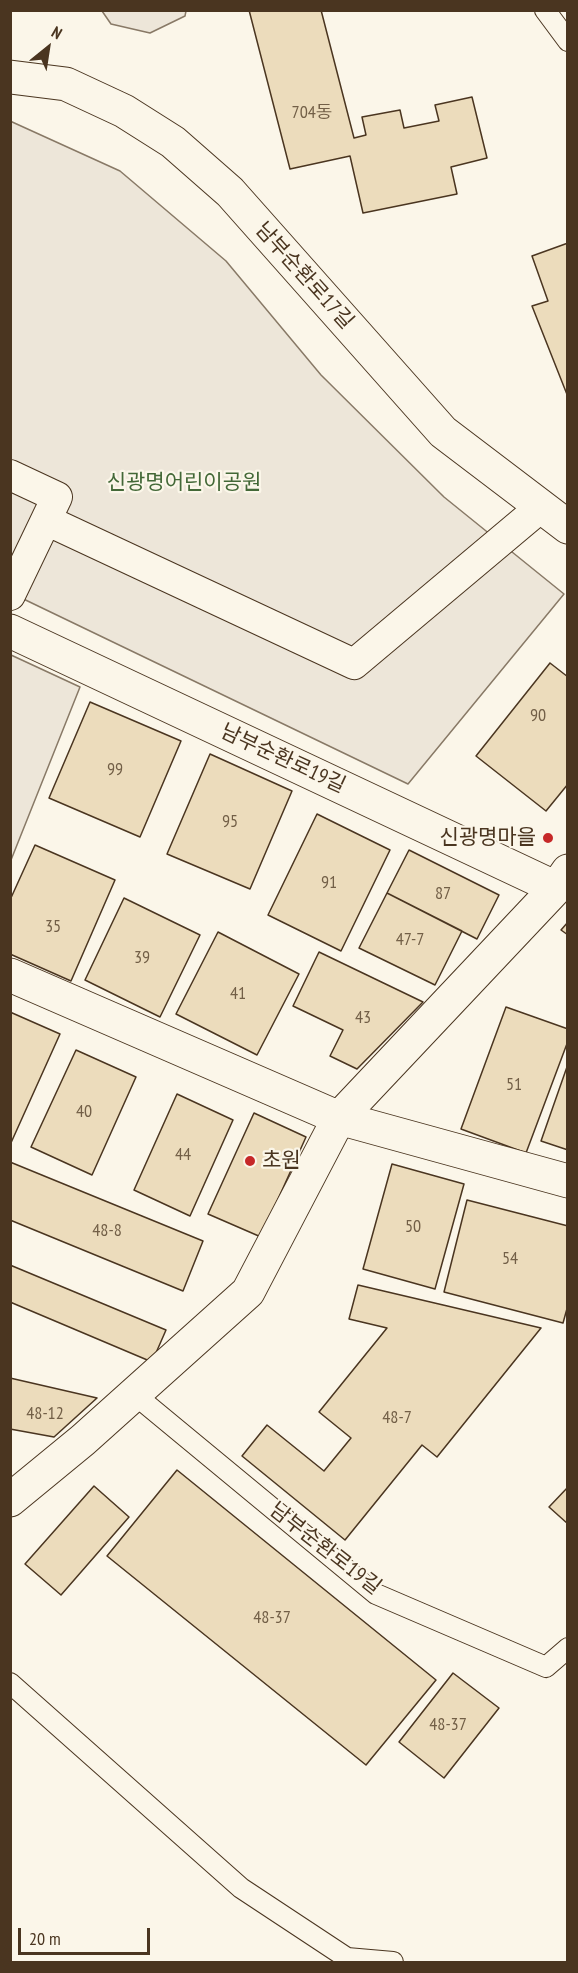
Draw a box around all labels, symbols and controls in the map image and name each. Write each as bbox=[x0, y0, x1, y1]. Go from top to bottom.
north arrow bbox=[18, 18, 78, 78]
text: N bbox=[48, 22, 66, 43]
house number: 704동 bbox=[292, 102, 332, 124]
street label: 남부순환로17길 bbox=[250, 217, 358, 335]
park label: 신광명어린이공원 bbox=[107, 470, 261, 496]
house number: 90 bbox=[530, 705, 546, 727]
street label: 남부순환로19길 bbox=[217, 719, 349, 799]
house number: 99 bbox=[107, 759, 123, 781]
house number: 95 bbox=[222, 811, 238, 833]
place label: 신광명마을 bbox=[439, 825, 536, 851]
marker: 신광명마을 bbox=[541, 831, 555, 845]
house number: 91 bbox=[321, 872, 337, 894]
house number: 87 bbox=[435, 883, 451, 905]
house number: 35 bbox=[45, 916, 61, 938]
house number: 47-7 bbox=[396, 929, 424, 951]
house number: 39 bbox=[134, 947, 150, 969]
house number: 41 bbox=[230, 983, 246, 1005]
house number: 43 bbox=[355, 1007, 371, 1029]
house number: 51 bbox=[506, 1074, 522, 1096]
house number: 40 bbox=[76, 1101, 92, 1123]
house number: 44 bbox=[175, 1144, 191, 1166]
place label: 초원 bbox=[262, 1148, 301, 1174]
marker: 초원 bbox=[243, 1154, 257, 1168]
house number: 50 bbox=[405, 1216, 421, 1238]
house number: 48-8 bbox=[92, 1220, 122, 1242]
house number: 54 bbox=[502, 1248, 518, 1270]
house number: 48-12 bbox=[26, 1403, 64, 1425]
house number: 48-7 bbox=[382, 1407, 412, 1429]
street label: 남부순환로19길 bbox=[264, 1498, 386, 1600]
house number: 48-37 bbox=[253, 1607, 291, 1629]
house number: 48-37 bbox=[429, 1714, 467, 1736]
scale bar bbox=[21, 1916, 153, 1954]
text: 20 m bbox=[29, 1927, 61, 1950]

